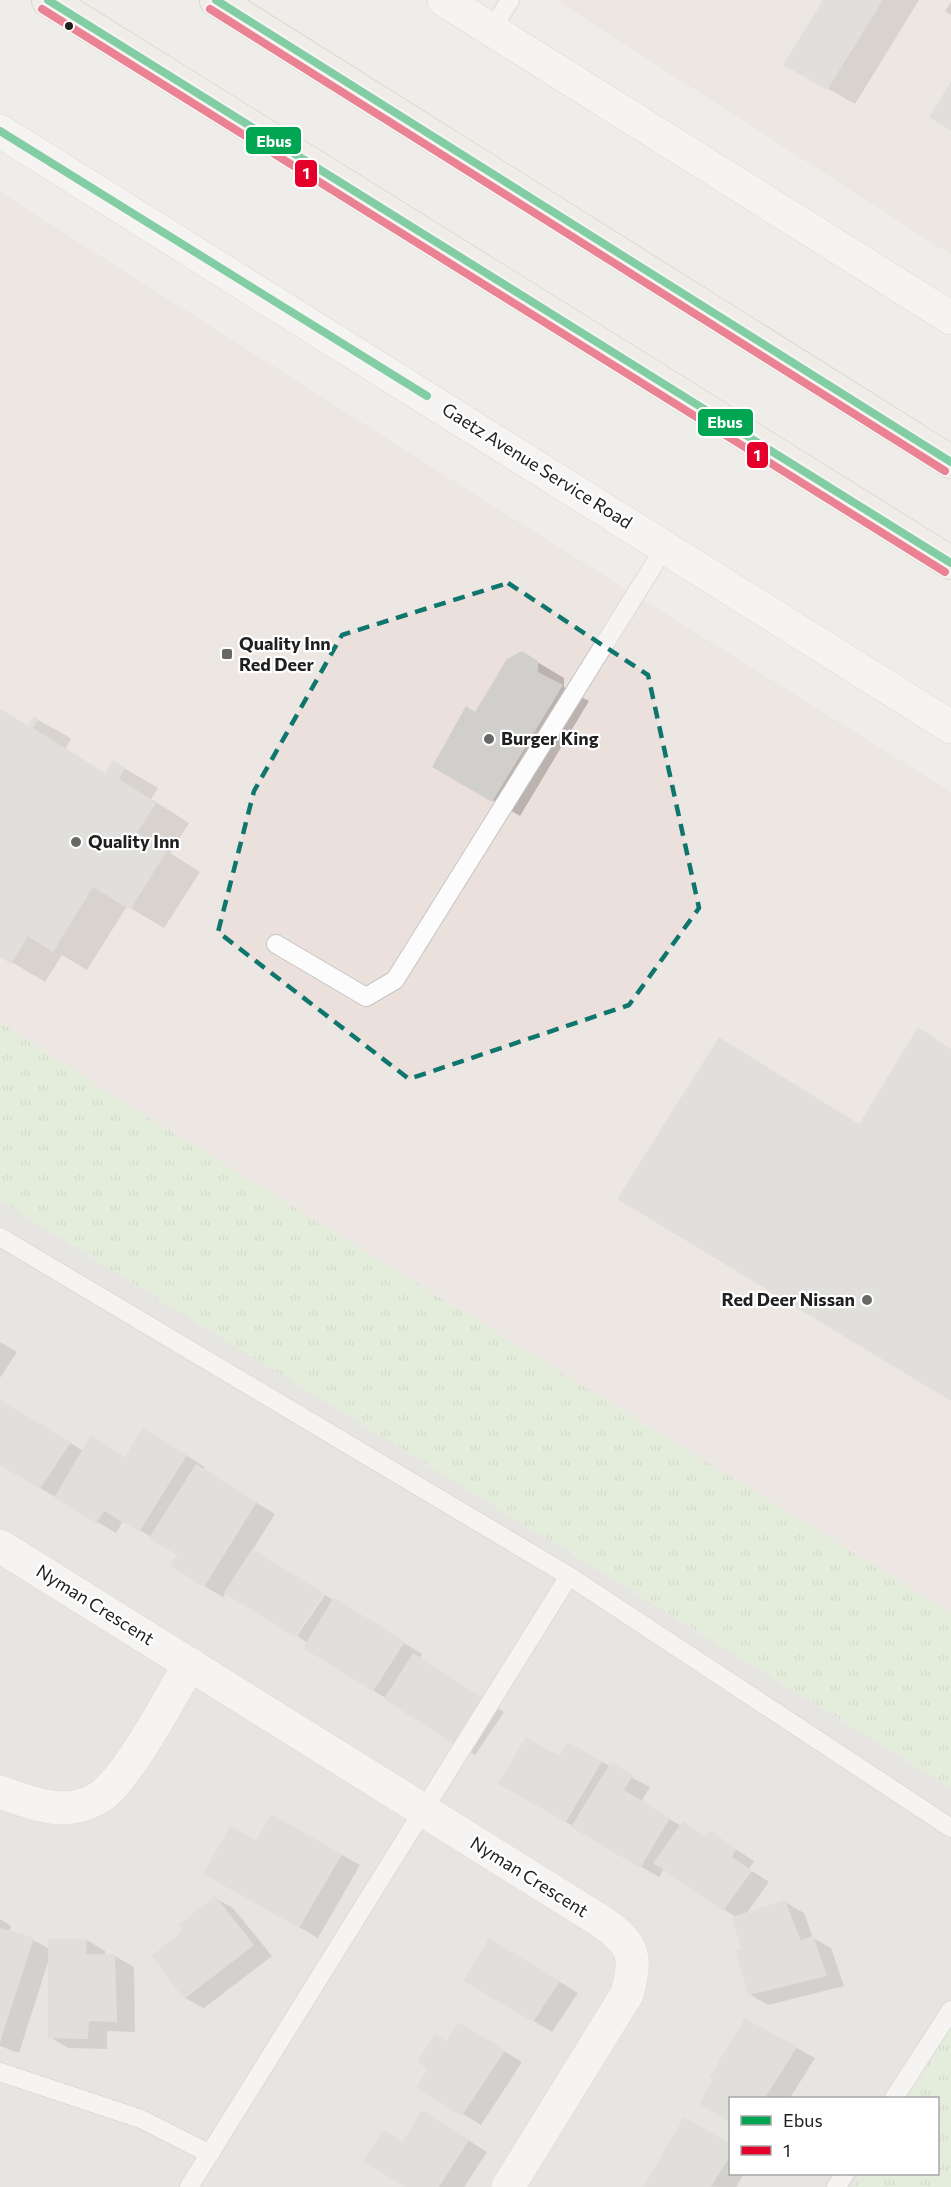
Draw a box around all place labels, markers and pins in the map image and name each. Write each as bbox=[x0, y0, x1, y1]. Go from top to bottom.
unlabelled marker bbox=[63, 20, 75, 32]
place label: Quality Inn Red Deer bbox=[239, 632, 331, 675]
marker: Quality Inn Red Deer bbox=[220, 647, 234, 661]
place label: Burger King bbox=[501, 727, 599, 749]
marker: Burger King bbox=[482, 732, 496, 746]
place label: Quality Inn bbox=[88, 830, 180, 852]
marker: Quality Inn bbox=[69, 835, 83, 849]
place label: Red Deer Nissan bbox=[722, 1288, 855, 1310]
marker: Red Deer Nissan bbox=[860, 1293, 874, 1307]

